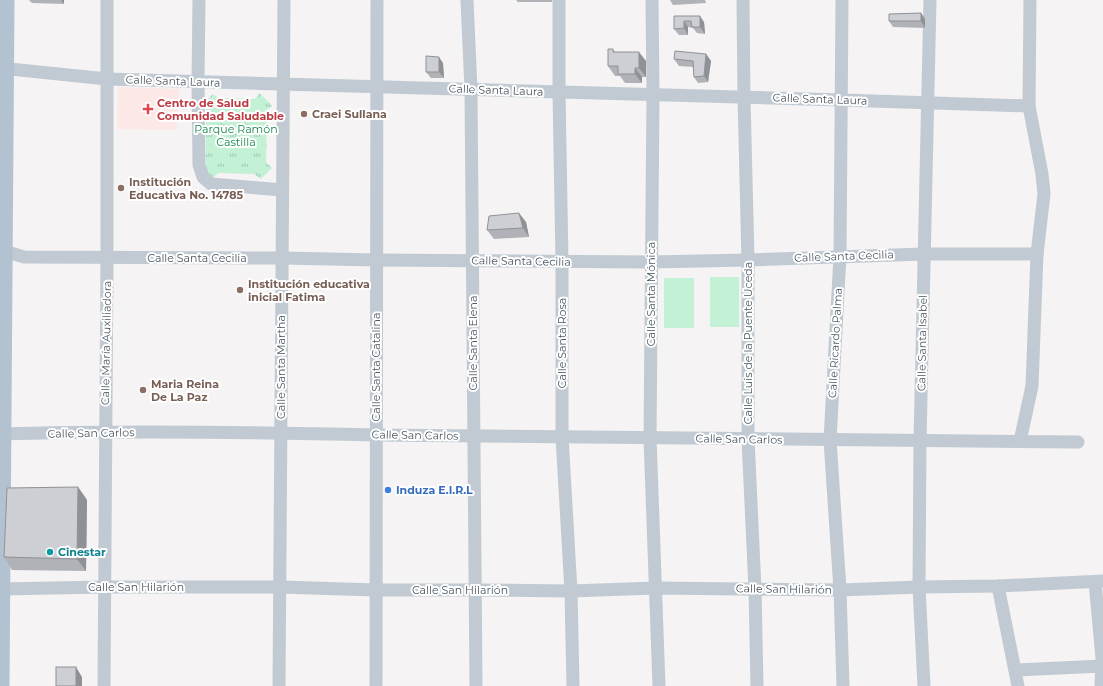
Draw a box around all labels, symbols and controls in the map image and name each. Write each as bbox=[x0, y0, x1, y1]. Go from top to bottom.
street label: Calle Santa Laura bbox=[125, 72, 221, 90]
street label: Calle Santa Laura bbox=[448, 81, 544, 99]
street label: Calle Santa Laura bbox=[772, 90, 868, 108]
place label: Centro de Salud Comunidad Saludable bbox=[157, 96, 284, 123]
marker: Centro de Salud Comunidad Saludable bbox=[142, 103, 154, 115]
place label: Craei Sullana bbox=[312, 107, 387, 121]
marker: Craei Sullana bbox=[299, 109, 309, 119]
park label: Parque Ramón Castilla bbox=[194, 122, 278, 149]
place label: Institución Educativa No. 14785 bbox=[129, 175, 243, 202]
marker: Institución Educativa No. 14785 bbox=[116, 183, 126, 193]
street label: Calle Santa Mónica bbox=[644, 242, 658, 346]
street label: Calle Santa Cecilia bbox=[794, 247, 894, 265]
street label: Calle Santa Cecilia bbox=[147, 251, 247, 265]
street label: Calle Santa Cecilia bbox=[471, 253, 571, 269]
street label: Calle Luis de la Puente Uceda bbox=[741, 262, 755, 424]
place label: Institución educativa inicial Fatima bbox=[248, 277, 370, 304]
street label: Calle María Auxiliadora bbox=[98, 281, 114, 405]
marker: Institución educativa inicial Fatima bbox=[235, 285, 245, 295]
street label: Calle Ricardo Palma bbox=[825, 288, 845, 398]
street label: Calle Santa Isabel bbox=[914, 295, 930, 391]
street label: Calle Santa Elena bbox=[466, 296, 480, 390]
street label: Calle Santa Rosa bbox=[555, 298, 569, 388]
street label: Calle Santa Catalina bbox=[369, 313, 383, 421]
street label: Calle Santa Martha bbox=[274, 315, 288, 419]
place label: Maria Reina De La Paz bbox=[151, 377, 219, 404]
marker: Maria Reina De La Paz bbox=[138, 385, 148, 395]
street label: Calle San Carlos bbox=[47, 425, 135, 441]
street label: Calle San Carlos bbox=[371, 427, 459, 443]
street label: Calle San Carlos bbox=[695, 431, 783, 447]
place label: Induza E.I.R.L bbox=[396, 483, 473, 497]
marker: Induza E.I.R.L bbox=[383, 485, 393, 495]
place label: Cinestar bbox=[58, 545, 106, 559]
marker: Cinestar bbox=[45, 547, 55, 557]
street label: Calle San Hilarión bbox=[88, 580, 184, 594]
street label: Calle San Hilarión bbox=[736, 581, 832, 597]
street label: Calle San Hilarión bbox=[412, 583, 508, 597]

